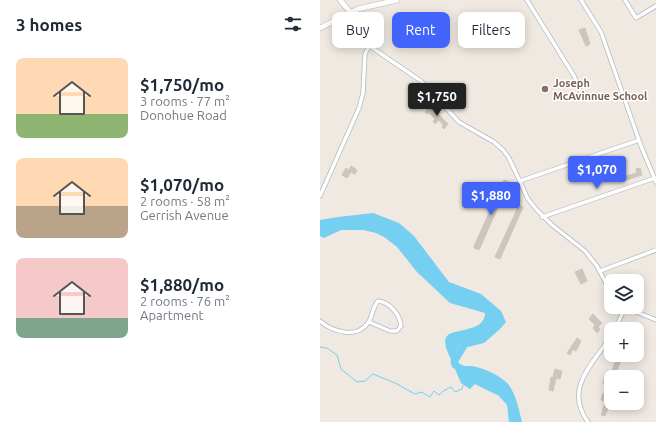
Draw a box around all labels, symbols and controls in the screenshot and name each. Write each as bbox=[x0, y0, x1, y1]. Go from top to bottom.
chip: Buy bbox=[332, 12, 384, 48]
chip: Rent bbox=[392, 12, 450, 48]
chip: Filters bbox=[458, 12, 525, 48]
icon: filters bbox=[282, 13, 304, 35]
text: 3 homes bbox=[16, 15, 82, 34]
icon: home bbox=[48, 74, 96, 122]
text: $1,750/mo bbox=[140, 75, 224, 94]
place label: Joseph McAvinnue School bbox=[553, 77, 648, 102]
pin: $1,750 bbox=[404, 83, 470, 117]
marker: Joseph McAvinnue School bbox=[540, 84, 550, 94]
text: $1,750 bbox=[417, 89, 457, 103]
text: 3 rooms · 77 m² bbox=[140, 94, 230, 108]
text: Donohue Road bbox=[140, 108, 227, 122]
pin: $1,070 bbox=[564, 156, 630, 190]
text: $1,070 bbox=[577, 162, 617, 176]
icon: home bbox=[48, 174, 96, 222]
text: $1,070/mo bbox=[140, 175, 224, 194]
pin: $1,880 bbox=[458, 182, 524, 216]
text: $1,880 bbox=[471, 188, 511, 202]
text: 2 rooms · 58 m² bbox=[140, 194, 230, 208]
text: Gerrish Avenue bbox=[140, 208, 229, 222]
icon: home bbox=[48, 274, 96, 322]
map controls bbox=[604, 274, 644, 410]
button: layers bbox=[604, 274, 644, 314]
text: $1,880/mo bbox=[140, 275, 224, 294]
text: 2 rooms · 76 m² bbox=[140, 294, 230, 308]
text: Apartment bbox=[140, 308, 204, 322]
button: + bbox=[604, 322, 644, 362]
button: − bbox=[604, 370, 644, 410]

